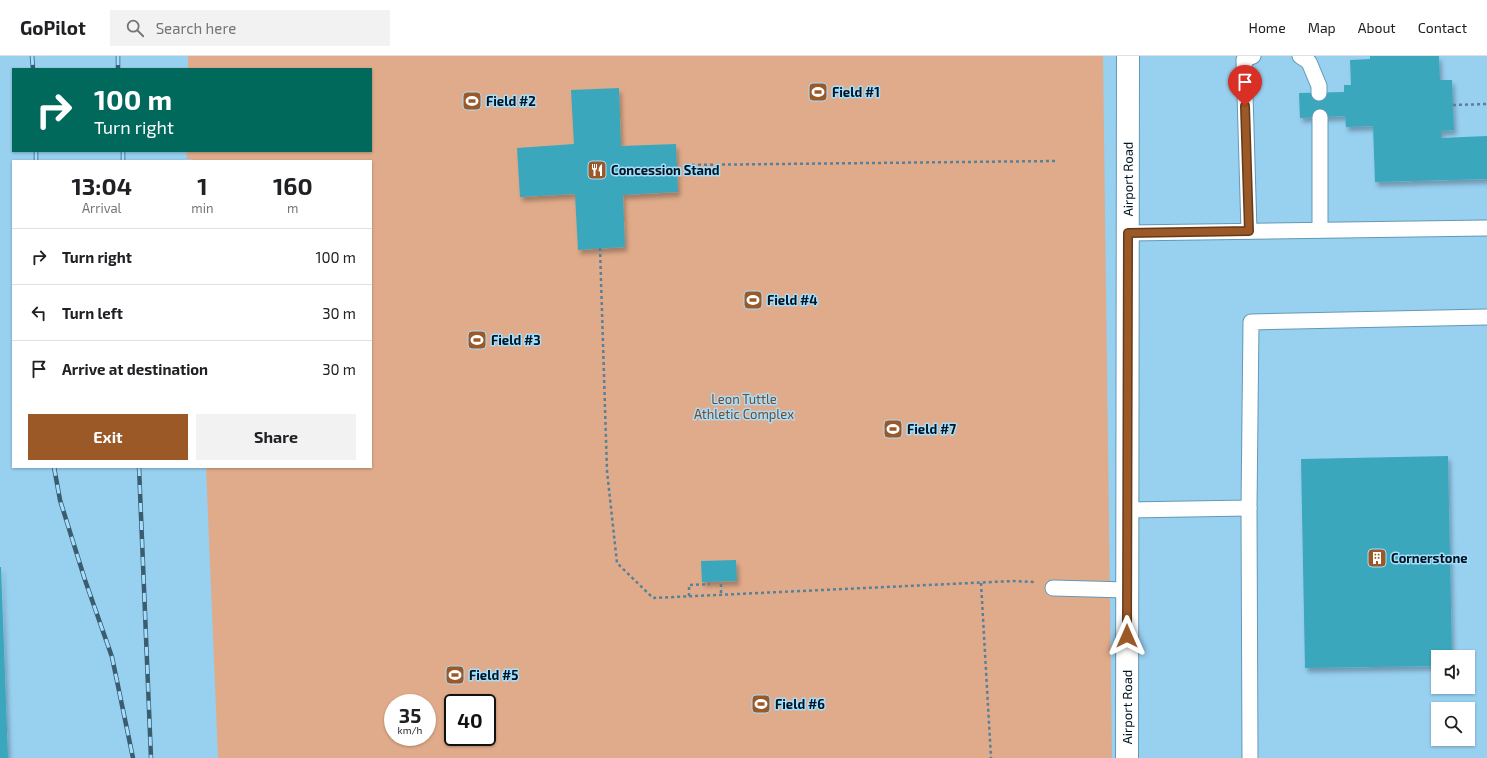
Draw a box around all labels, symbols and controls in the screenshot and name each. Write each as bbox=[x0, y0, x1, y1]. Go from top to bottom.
search box bbox=[110, 10, 390, 46]
text: GoPilot bbox=[20, 16, 86, 39]
icon: search bbox=[124, 17, 146, 39]
text: Search here bbox=[156, 19, 236, 37]
text: Home bbox=[1249, 19, 1286, 36]
text: Map bbox=[1308, 19, 1336, 36]
text: About bbox=[1358, 19, 1396, 36]
text: Contact bbox=[1418, 19, 1467, 36]
pin bbox=[1228, 65, 1262, 106]
icon: arrive bbox=[1234, 71, 1256, 93]
sports icon: Field #1 bbox=[807, 81, 829, 103]
text: 100 m bbox=[94, 82, 172, 116]
icon: right bbox=[28, 84, 80, 136]
place label: Field #1 bbox=[832, 84, 880, 100]
sports icon: Field #2 bbox=[461, 90, 483, 112]
place label: Field #2 bbox=[486, 93, 536, 109]
text: Turn right bbox=[94, 116, 174, 138]
street label: Airport Road bbox=[1120, 142, 1136, 216]
restaurant icon: Concession Stand bbox=[586, 159, 608, 181]
place label: Concession Stand bbox=[611, 162, 720, 178]
text: 13:04 bbox=[71, 171, 132, 200]
text: 1 bbox=[197, 171, 208, 200]
text: 160 bbox=[273, 171, 313, 200]
text: Arrival bbox=[82, 200, 121, 216]
text: min bbox=[191, 200, 214, 216]
text: m bbox=[287, 200, 298, 216]
icon: right bbox=[28, 246, 50, 268]
text: Turn right bbox=[62, 248, 132, 266]
text: 100 m bbox=[315, 248, 356, 266]
sports icon: Field #4 bbox=[742, 289, 764, 311]
place label: Field #4 bbox=[767, 292, 818, 308]
icon: left bbox=[28, 302, 50, 324]
text: Turn left bbox=[62, 304, 123, 322]
text: 30 m bbox=[322, 304, 356, 322]
sports icon: Field #3 bbox=[466, 329, 488, 351]
place label: Field #3 bbox=[491, 332, 541, 348]
icon: arrive bbox=[28, 358, 50, 380]
text: Arrive at destination bbox=[62, 360, 208, 378]
text: 30 m bbox=[322, 360, 356, 378]
park label: Leon Tuttle Athletic Complex bbox=[694, 391, 794, 422]
button: Exit bbox=[28, 414, 188, 460]
button: Share bbox=[196, 414, 356, 460]
sports icon: Field #7 bbox=[882, 418, 904, 440]
place label: Field #7 bbox=[907, 421, 956, 437]
building icon: Cornerstone bbox=[1366, 547, 1388, 569]
place label: Cornerstone bbox=[1391, 550, 1468, 566]
position arrow bbox=[1106, 615, 1148, 657]
map controls bbox=[1431, 650, 1475, 746]
button: sound bbox=[1431, 650, 1475, 694]
sports icon: Field #5 bbox=[444, 664, 466, 686]
place label: Field #5 bbox=[469, 667, 518, 683]
street label: Airport Road bbox=[1119, 670, 1135, 744]
sports icon: Field #6 bbox=[750, 693, 772, 715]
speed limit sign: 40 bbox=[444, 694, 496, 746]
place label: Field #6 bbox=[775, 696, 825, 712]
button: search bbox=[1431, 702, 1475, 746]
text: 35 bbox=[399, 703, 421, 727]
text: km/h bbox=[398, 724, 422, 736]

